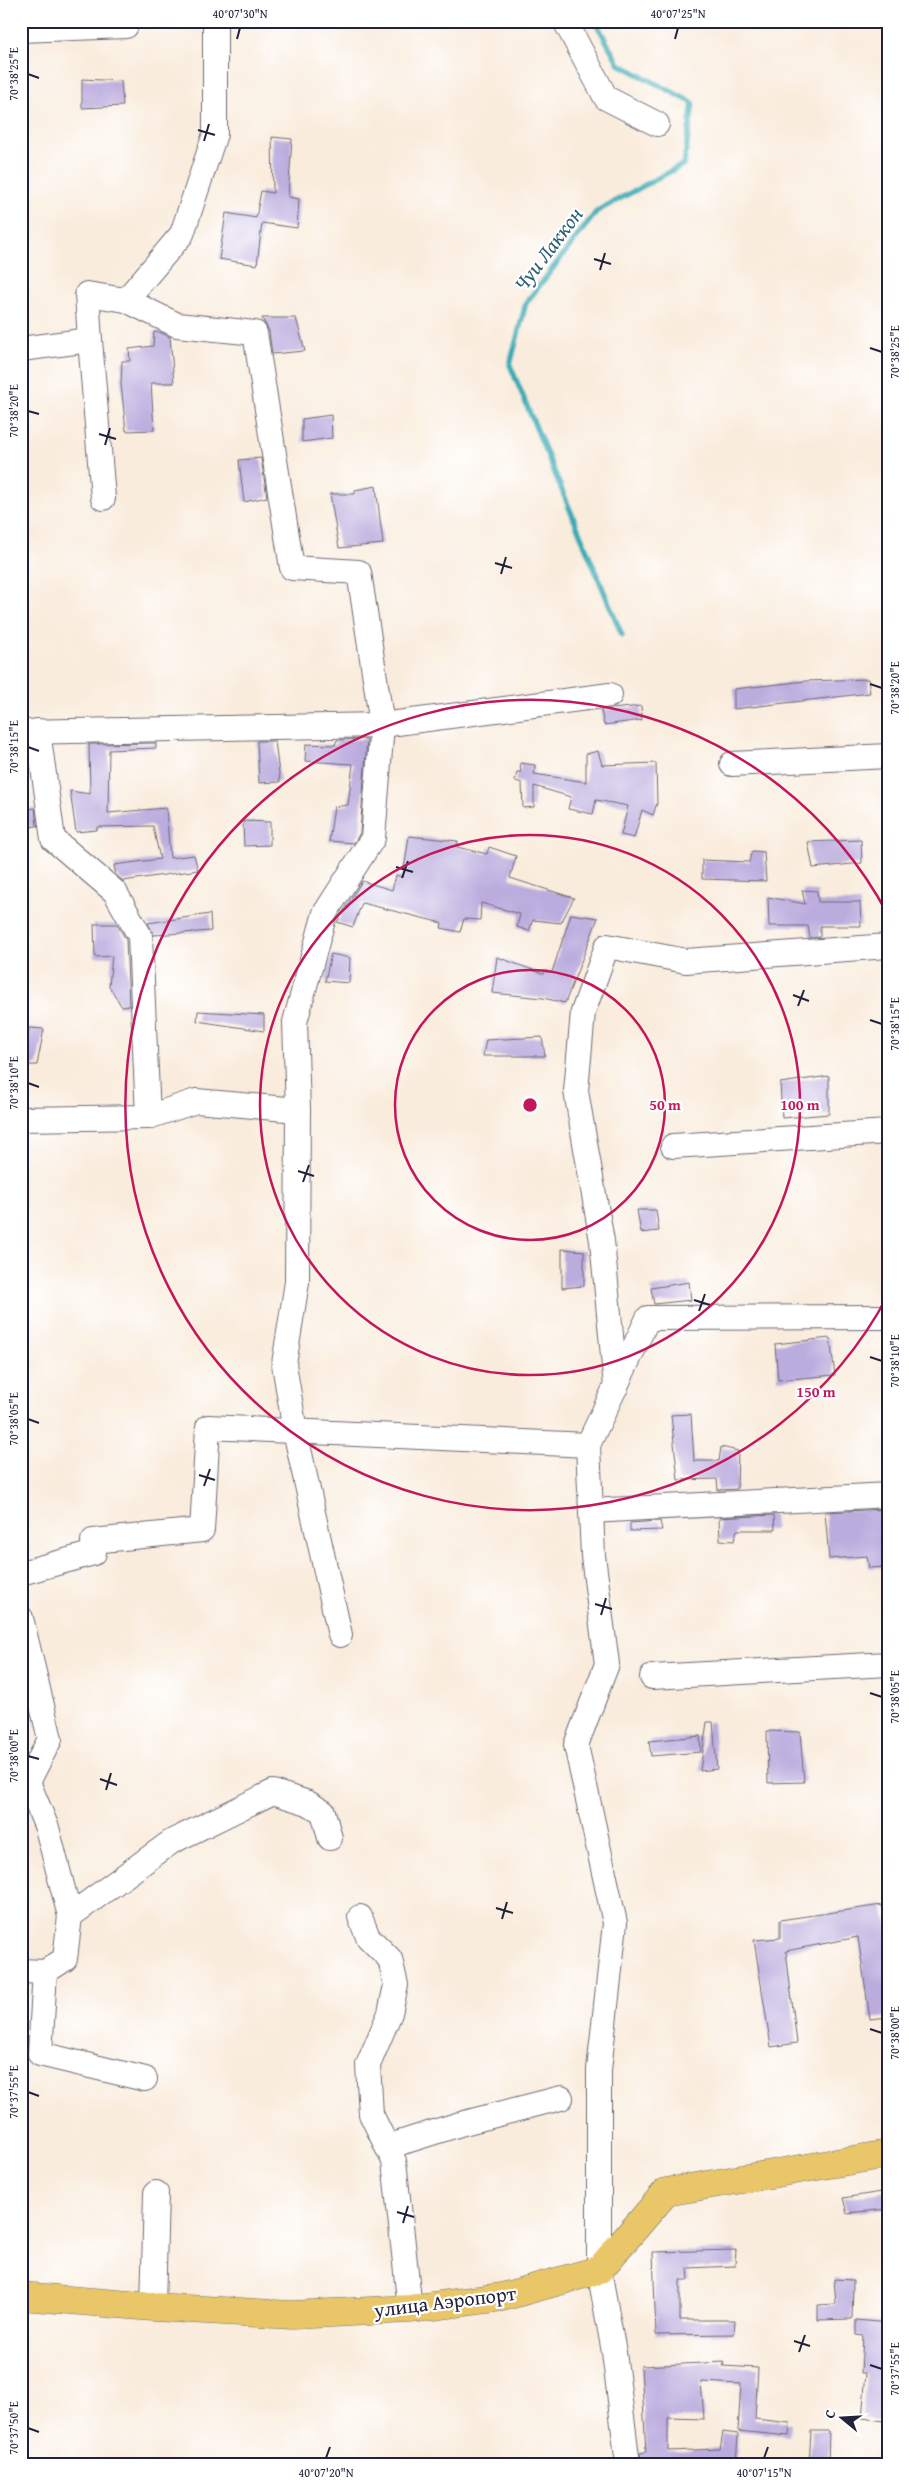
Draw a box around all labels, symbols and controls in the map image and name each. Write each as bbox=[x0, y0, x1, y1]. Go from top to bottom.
text: 40°07'30"N bbox=[212, 5, 268, 22]
text: 40°07'25"N bbox=[650, 5, 706, 22]
text: 70°38'25"E bbox=[5, 47, 22, 101]
water label: Чуи Лаккон bbox=[506, 200, 590, 298]
text: 70°38'25"E bbox=[886, 325, 903, 379]
text: 70°38'20"E bbox=[5, 384, 22, 438]
text: 70°38'20"E bbox=[886, 661, 903, 715]
text: 70°38'15"E bbox=[5, 720, 22, 774]
text: 70°38'15"E bbox=[886, 997, 903, 1051]
text: 70°38'10"E bbox=[5, 1056, 22, 1110]
text: 50 m bbox=[649, 1094, 681, 1115]
text: 100 m bbox=[780, 1094, 820, 1115]
centre of rings bbox=[521, 1096, 539, 1114]
text: 70°38'10"E bbox=[886, 1334, 903, 1388]
text: 150 m bbox=[796, 1381, 836, 1402]
text: 70°38'05"E bbox=[5, 1392, 22, 1446]
text: 70°38'05"E bbox=[886, 1670, 903, 1724]
text: 70°38'00"E bbox=[5, 1729, 22, 1783]
text: 70°38'00"E bbox=[886, 2006, 903, 2060]
text: 70°37'55"E bbox=[5, 2065, 22, 2119]
street label: улица Аэропорт bbox=[371, 2278, 518, 2324]
text: 70°37'55"E bbox=[886, 2342, 903, 2396]
north arrow bbox=[816, 2394, 866, 2444]
text: 70°37'50"E bbox=[5, 2401, 22, 2455]
text: С bbox=[819, 2407, 840, 2421]
text: 40°07'20"N bbox=[298, 2464, 354, 2481]
text: 40°07'15"N bbox=[736, 2464, 792, 2481]

